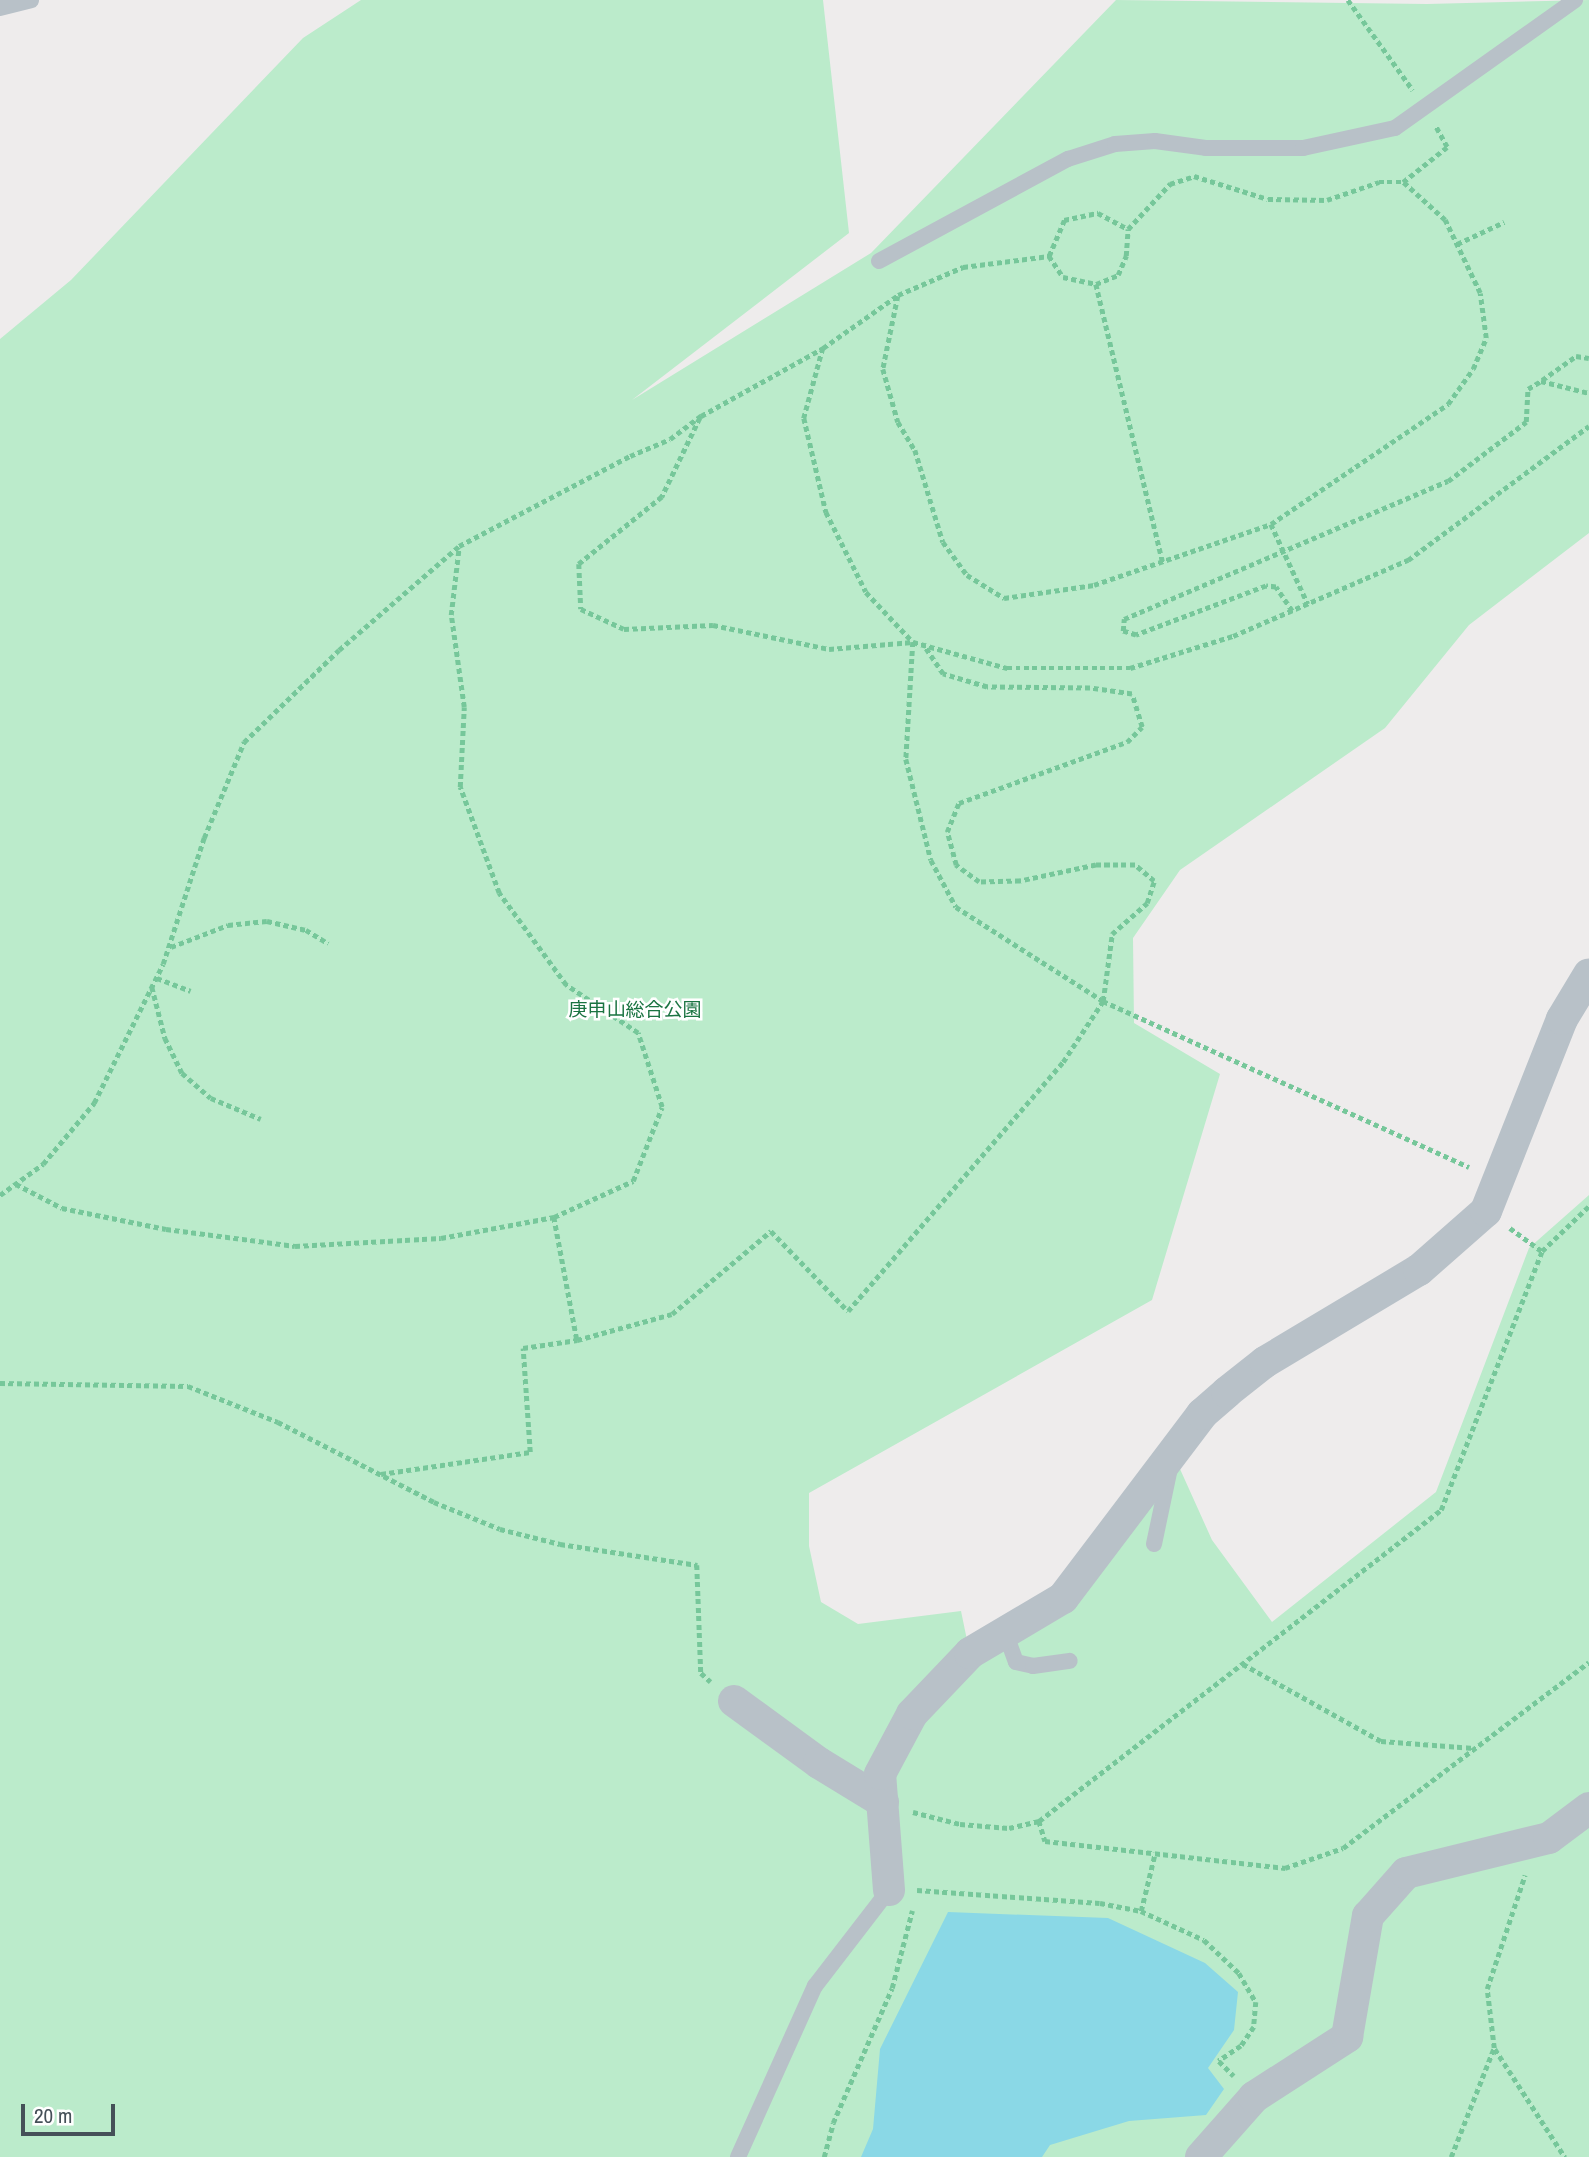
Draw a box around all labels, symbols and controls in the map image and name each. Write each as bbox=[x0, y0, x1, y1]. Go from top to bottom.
park label: 庚申山総合公園 bbox=[569, 999, 701, 1021]
scale bar bbox=[24, 2090, 119, 2134]
text: 20 m bbox=[34, 2101, 72, 2130]

